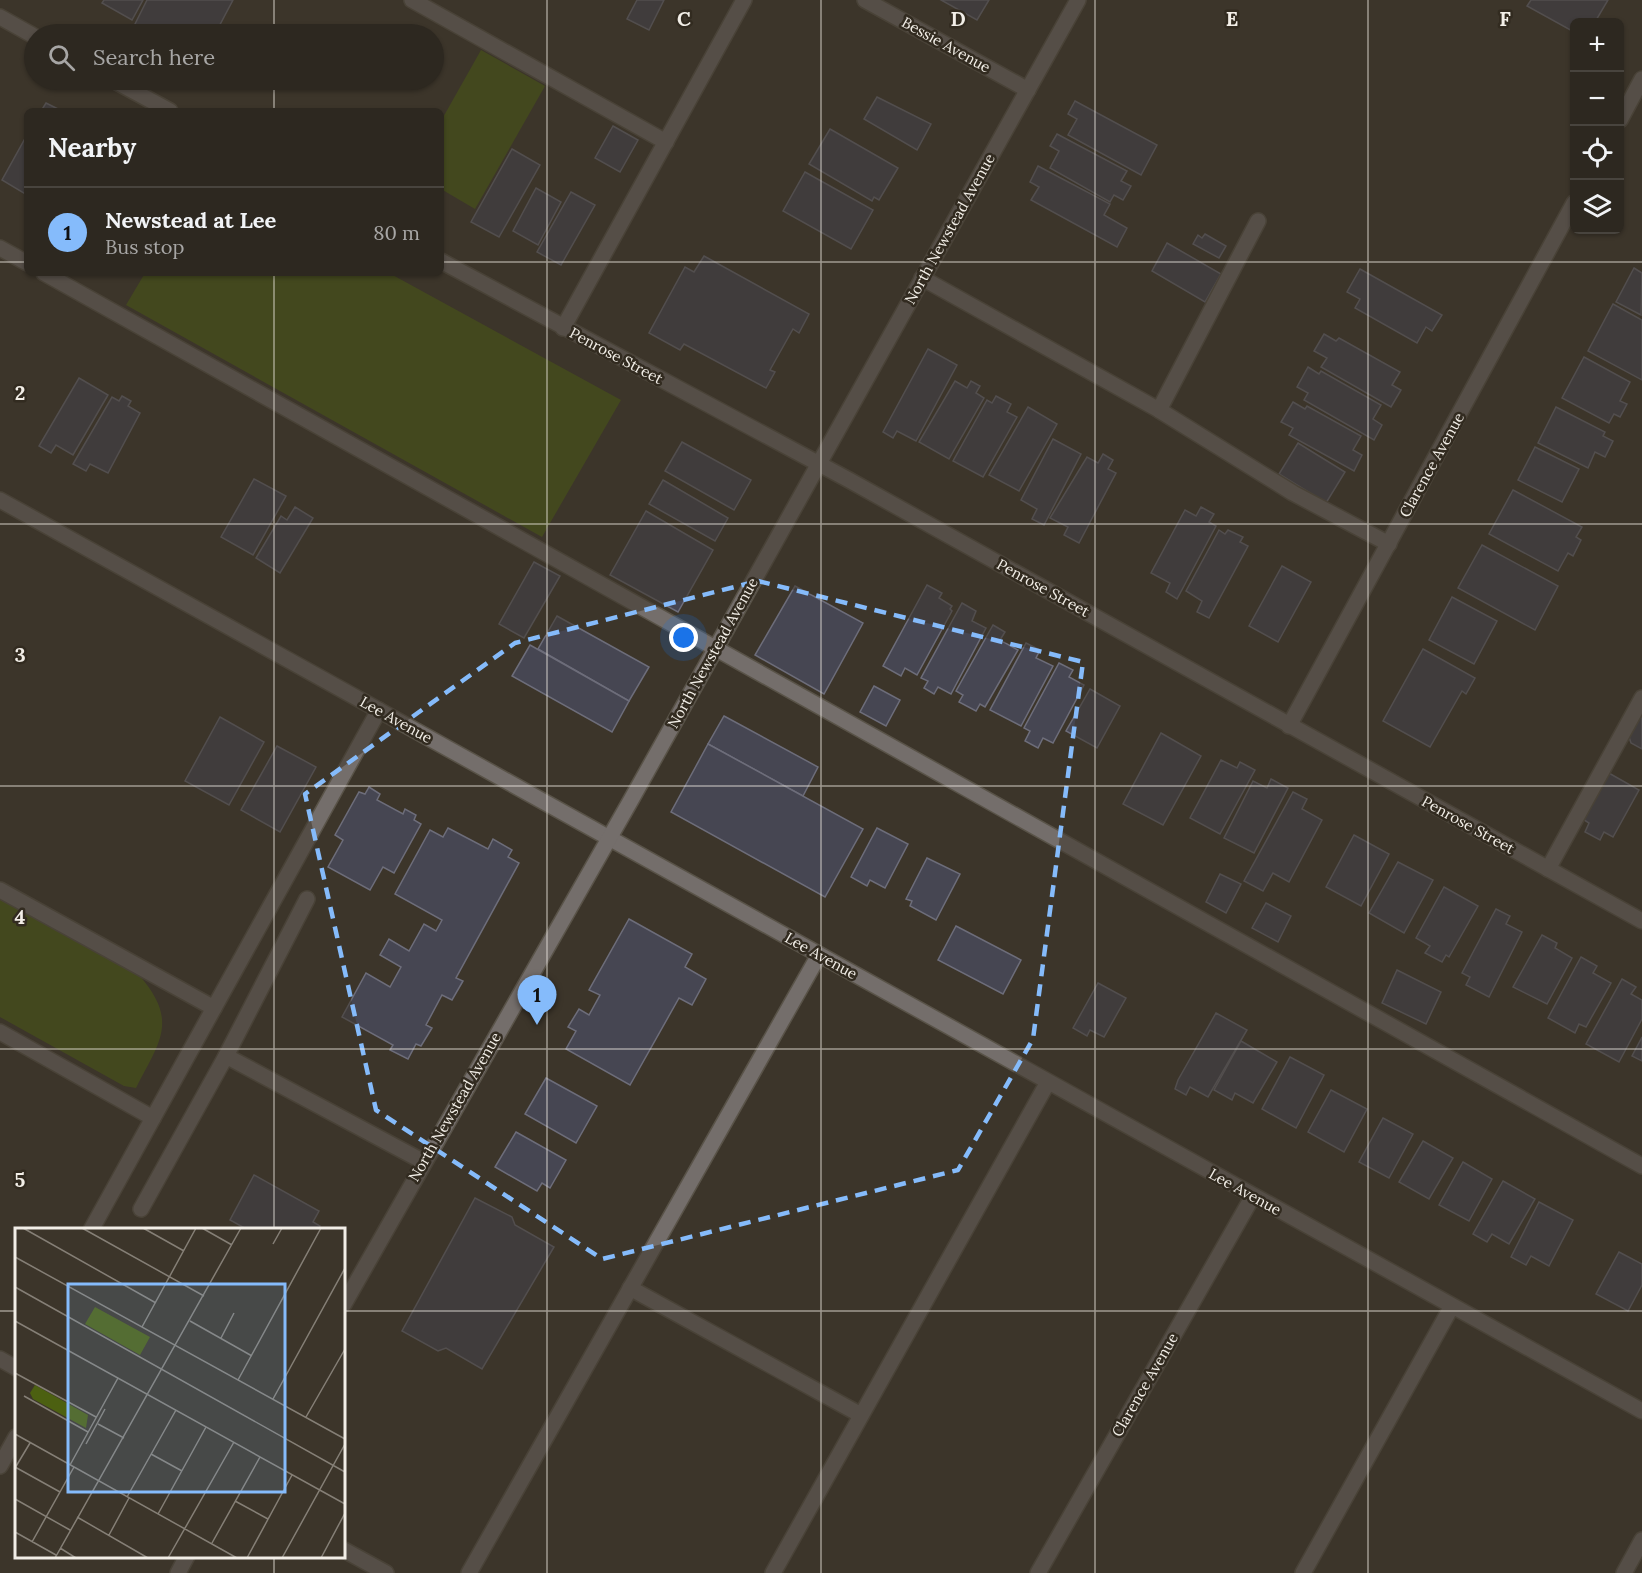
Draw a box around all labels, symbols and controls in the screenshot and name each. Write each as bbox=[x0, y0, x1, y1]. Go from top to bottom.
text: C bbox=[677, 6, 691, 31]
text: D bbox=[950, 6, 966, 31]
text: E bbox=[1226, 6, 1238, 31]
text: F bbox=[1499, 6, 1511, 31]
street label: Bessie Avenue bbox=[899, 12, 994, 77]
map controls bbox=[1570, 18, 1624, 234]
button: + bbox=[1570, 18, 1624, 72]
search box bbox=[24, 24, 444, 90]
icon: search bbox=[45, 41, 78, 74]
text: Search here bbox=[93, 43, 215, 71]
button: − bbox=[1570, 72, 1624, 126]
button: locate bbox=[1570, 126, 1624, 180]
text: Nearby bbox=[48, 131, 136, 164]
street label: North Newstead Avenue bbox=[900, 150, 999, 307]
button: layers bbox=[1570, 180, 1624, 234]
text: Newstead at Lee bbox=[105, 206, 276, 234]
text: 1 bbox=[63, 220, 72, 245]
text: 80 m bbox=[373, 220, 420, 245]
text: Bus stop bbox=[105, 234, 184, 259]
street label: Penrose Street bbox=[566, 323, 666, 388]
text: 2 bbox=[15, 380, 25, 405]
street label: Clarence Avenue bbox=[1395, 409, 1468, 520]
street label: Penrose Street bbox=[994, 554, 1093, 621]
street label: North Newstead Avenue bbox=[663, 574, 762, 731]
your location bbox=[669, 623, 698, 652]
text: 3 bbox=[14, 642, 26, 667]
street label: Lee Avenue bbox=[357, 692, 436, 747]
street label: Penrose Street bbox=[1419, 791, 1518, 858]
text: 4 bbox=[15, 904, 26, 929]
street label: Lee Avenue bbox=[782, 928, 861, 983]
pin: 1 bbox=[518, 976, 556, 1025]
street label: North Newstead Avenue bbox=[404, 1029, 505, 1185]
street label: Lee Avenue bbox=[1206, 1164, 1285, 1219]
text: 5 bbox=[15, 1167, 26, 1192]
inset map bbox=[15, 1228, 345, 1558]
street label: Clarence Avenue bbox=[1107, 1329, 1182, 1440]

